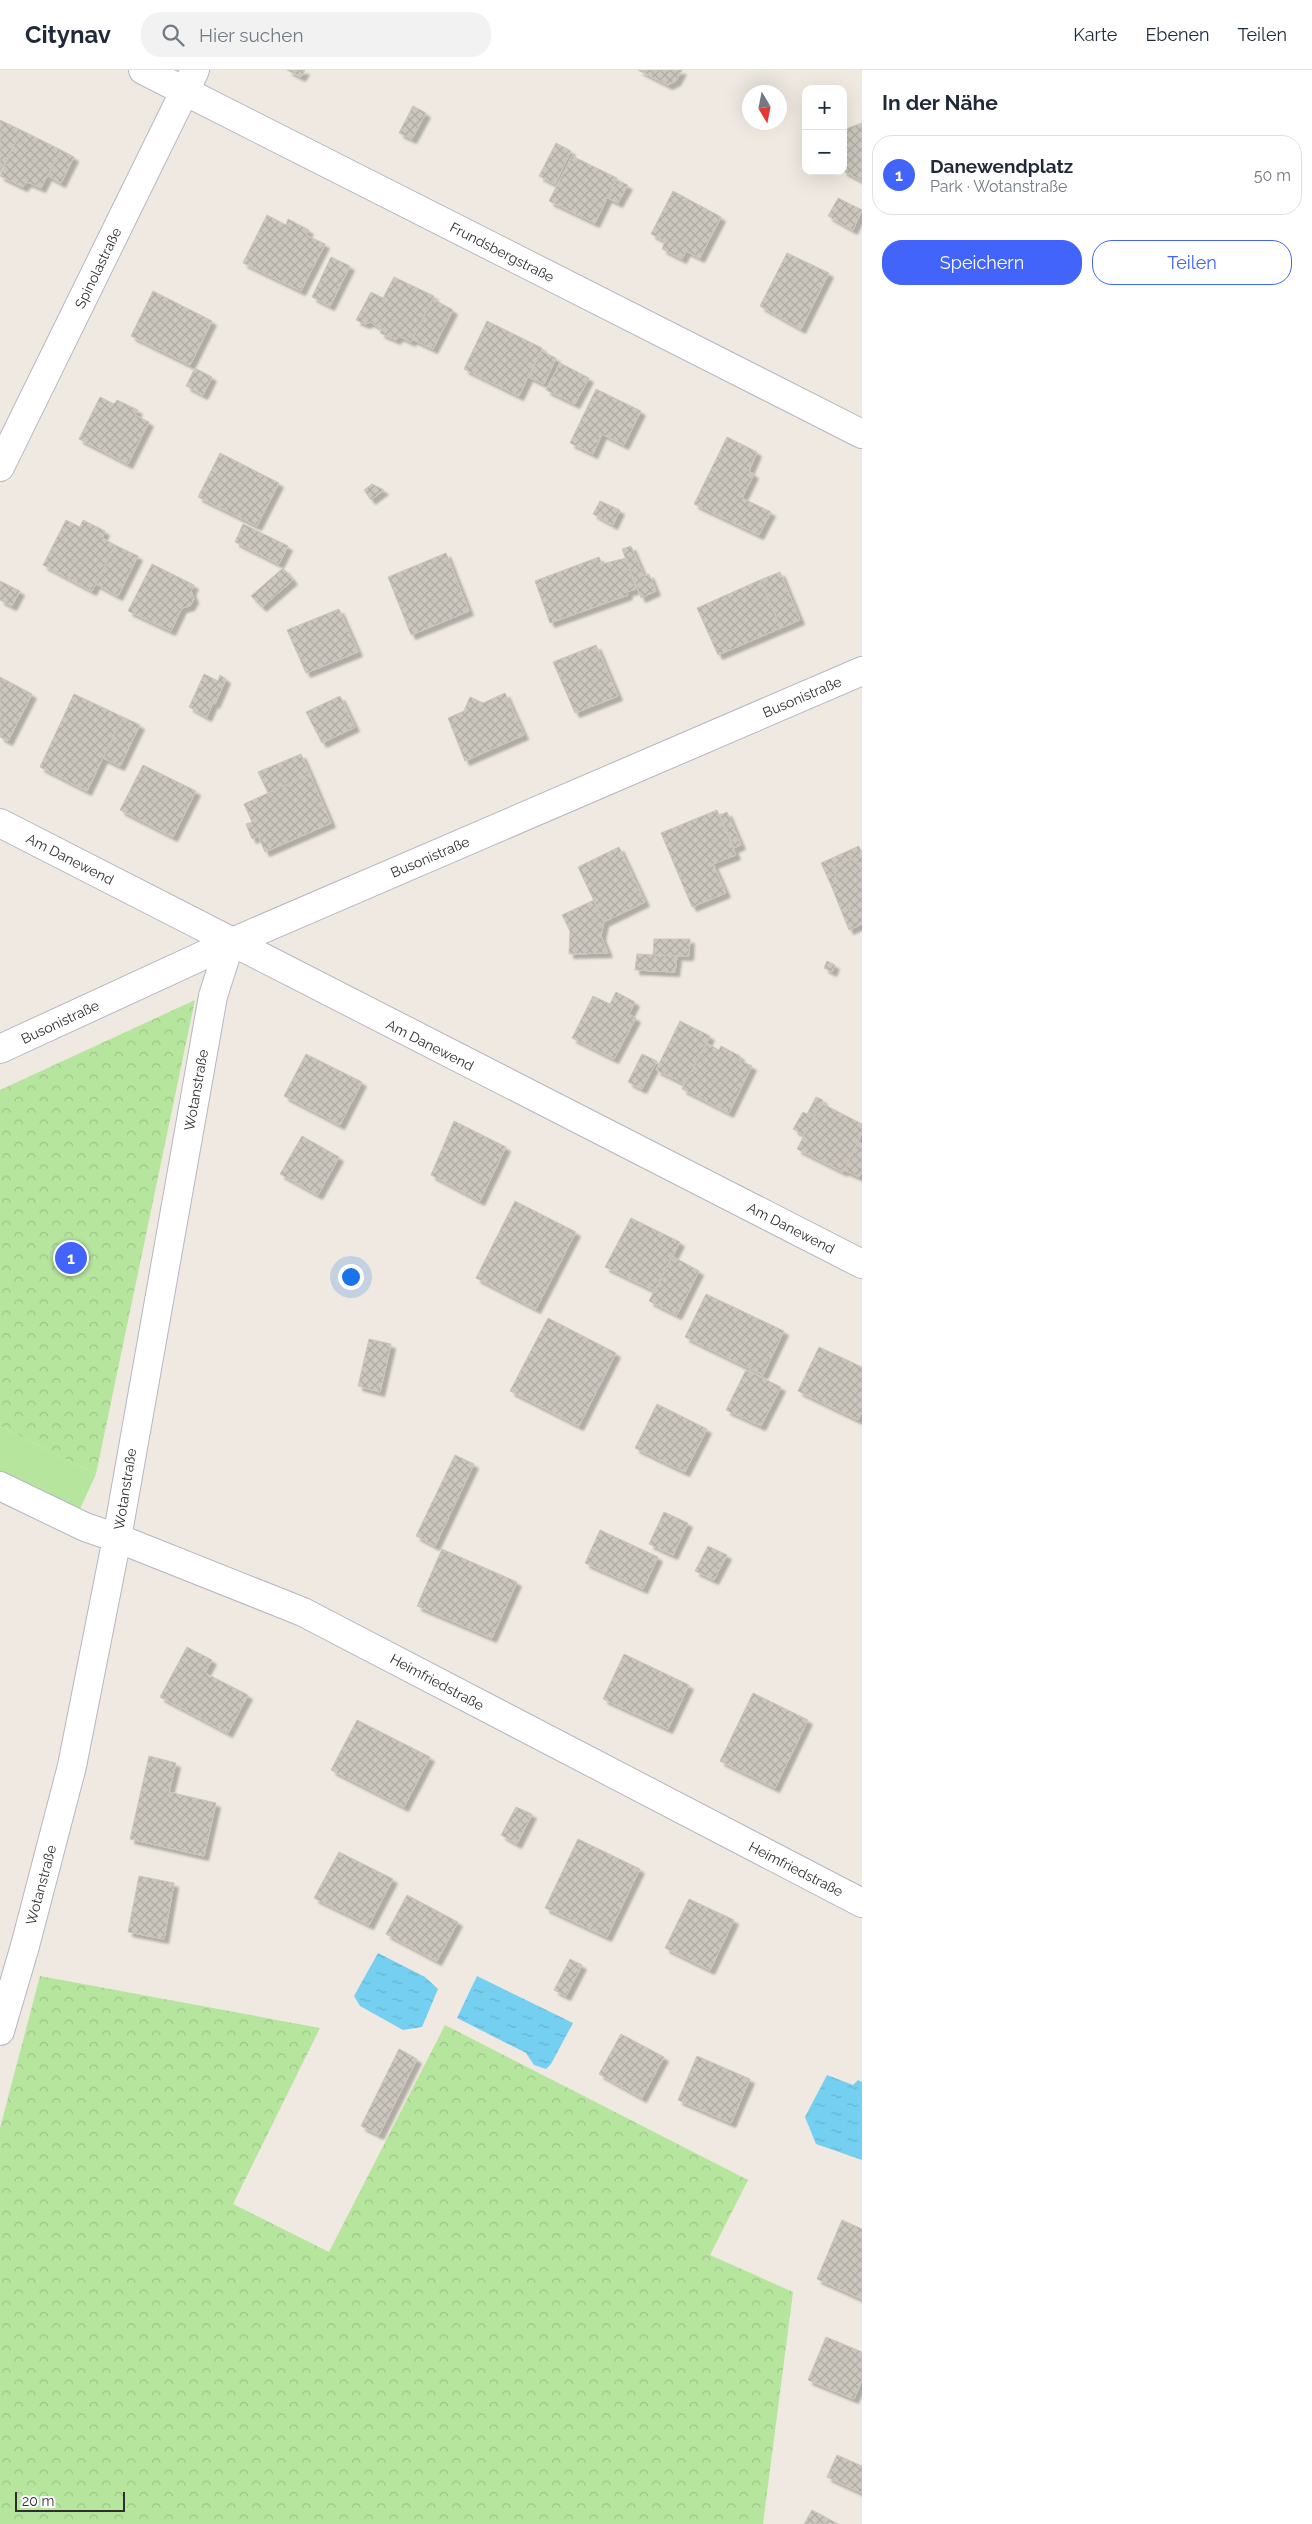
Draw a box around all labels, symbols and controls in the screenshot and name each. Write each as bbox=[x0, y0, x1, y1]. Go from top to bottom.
search box bbox=[141, 12, 491, 57]
text: Citynav bbox=[25, 20, 111, 49]
icon: search bbox=[159, 21, 187, 49]
text: Hier suchen bbox=[199, 24, 304, 46]
text: Karte bbox=[1073, 24, 1117, 45]
text: Ebenen bbox=[1145, 24, 1210, 45]
text: Teilen bbox=[1238, 24, 1287, 45]
north arrow bbox=[742, 85, 787, 130]
map controls bbox=[802, 85, 847, 175]
button: + bbox=[802, 85, 847, 130]
text: In der Nähe bbox=[882, 90, 998, 115]
button: − bbox=[802, 130, 847, 175]
text: Danewendplatz bbox=[930, 155, 1073, 177]
text: 1 bbox=[895, 166, 903, 185]
text: 50 m bbox=[1254, 166, 1291, 185]
text: Park · Wotanstraße bbox=[930, 177, 1067, 196]
street label: Frundsbergstraße bbox=[447, 219, 557, 285]
street label: Spinolastraße bbox=[72, 225, 124, 311]
button: Speichern bbox=[882, 240, 1082, 285]
button: Teilen bbox=[1092, 240, 1292, 285]
street label: Busonistraße bbox=[760, 673, 844, 721]
street label: Am Danewend bbox=[24, 830, 116, 888]
street label: Busonistraße bbox=[388, 833, 472, 881]
street label: Busonistraße bbox=[19, 997, 101, 1047]
street label: Am Danewend bbox=[384, 1016, 476, 1074]
street label: Wotanstraße bbox=[181, 1048, 211, 1132]
street label: Am Danewend bbox=[745, 1199, 837, 1257]
pin: 1 bbox=[55, 1239, 87, 1277]
your location bbox=[338, 1264, 364, 1290]
street label: Wotanstraße bbox=[111, 1447, 139, 1531]
street label: Heimfriedstraße bbox=[387, 1651, 487, 1713]
street label: Heimfriedstraße bbox=[746, 1838, 846, 1900]
street label: Wotanstraße bbox=[23, 1843, 59, 1927]
scale bar bbox=[15, 2489, 125, 2512]
text: 20 m bbox=[22, 2493, 54, 2509]

